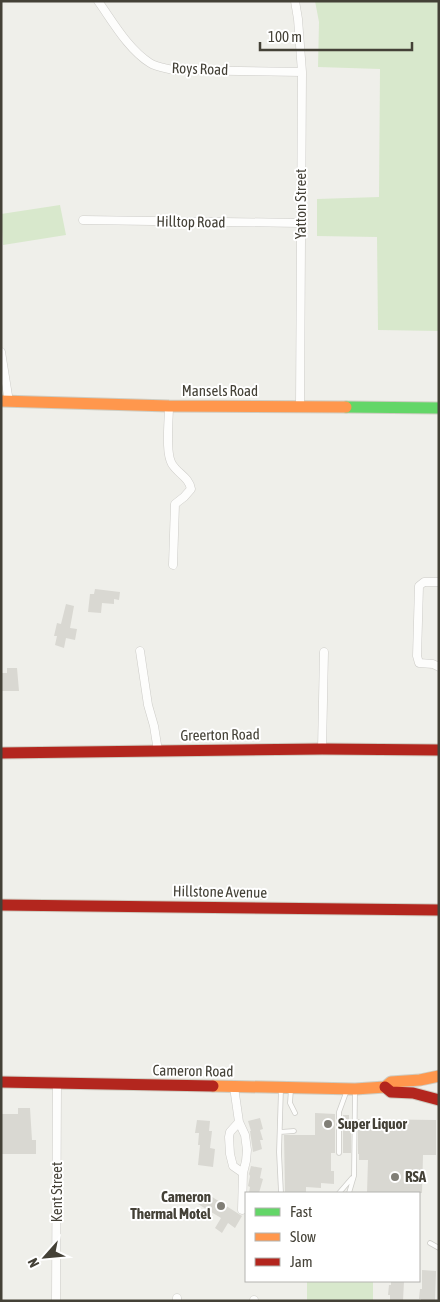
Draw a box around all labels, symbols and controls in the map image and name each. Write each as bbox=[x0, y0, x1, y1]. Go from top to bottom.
scale bar bbox=[260, 20, 412, 52]
text: 100 m bbox=[268, 28, 302, 45]
street label: Roys Road bbox=[171, 59, 229, 78]
street label: Yatton Street bbox=[292, 169, 309, 239]
street label: Hilltop Road bbox=[156, 212, 226, 231]
street label: Mansels Road bbox=[182, 382, 258, 399]
street label: Greerton Road bbox=[180, 725, 260, 744]
street label: Hillstone Avenue bbox=[173, 882, 267, 901]
street label: Cameron Road bbox=[152, 1061, 234, 1080]
place label: Super Liquor bbox=[338, 1115, 408, 1132]
marker: Super Liquor bbox=[322, 1118, 334, 1130]
street label: Kent Street bbox=[48, 1162, 65, 1222]
place label: RSA bbox=[405, 1168, 427, 1185]
marker: RSA bbox=[389, 1171, 401, 1183]
place label: Cameron Thermal Motel bbox=[130, 1188, 212, 1222]
legend bbox=[245, 1192, 420, 1282]
marker: Cameron Thermal Motel bbox=[215, 1200, 227, 1212]
text: Fast bbox=[290, 1203, 312, 1220]
text: Slow bbox=[290, 1228, 316, 1245]
north arrow bbox=[20, 1232, 70, 1282]
text: Jam bbox=[290, 1253, 313, 1270]
text: N bbox=[24, 1256, 42, 1270]

